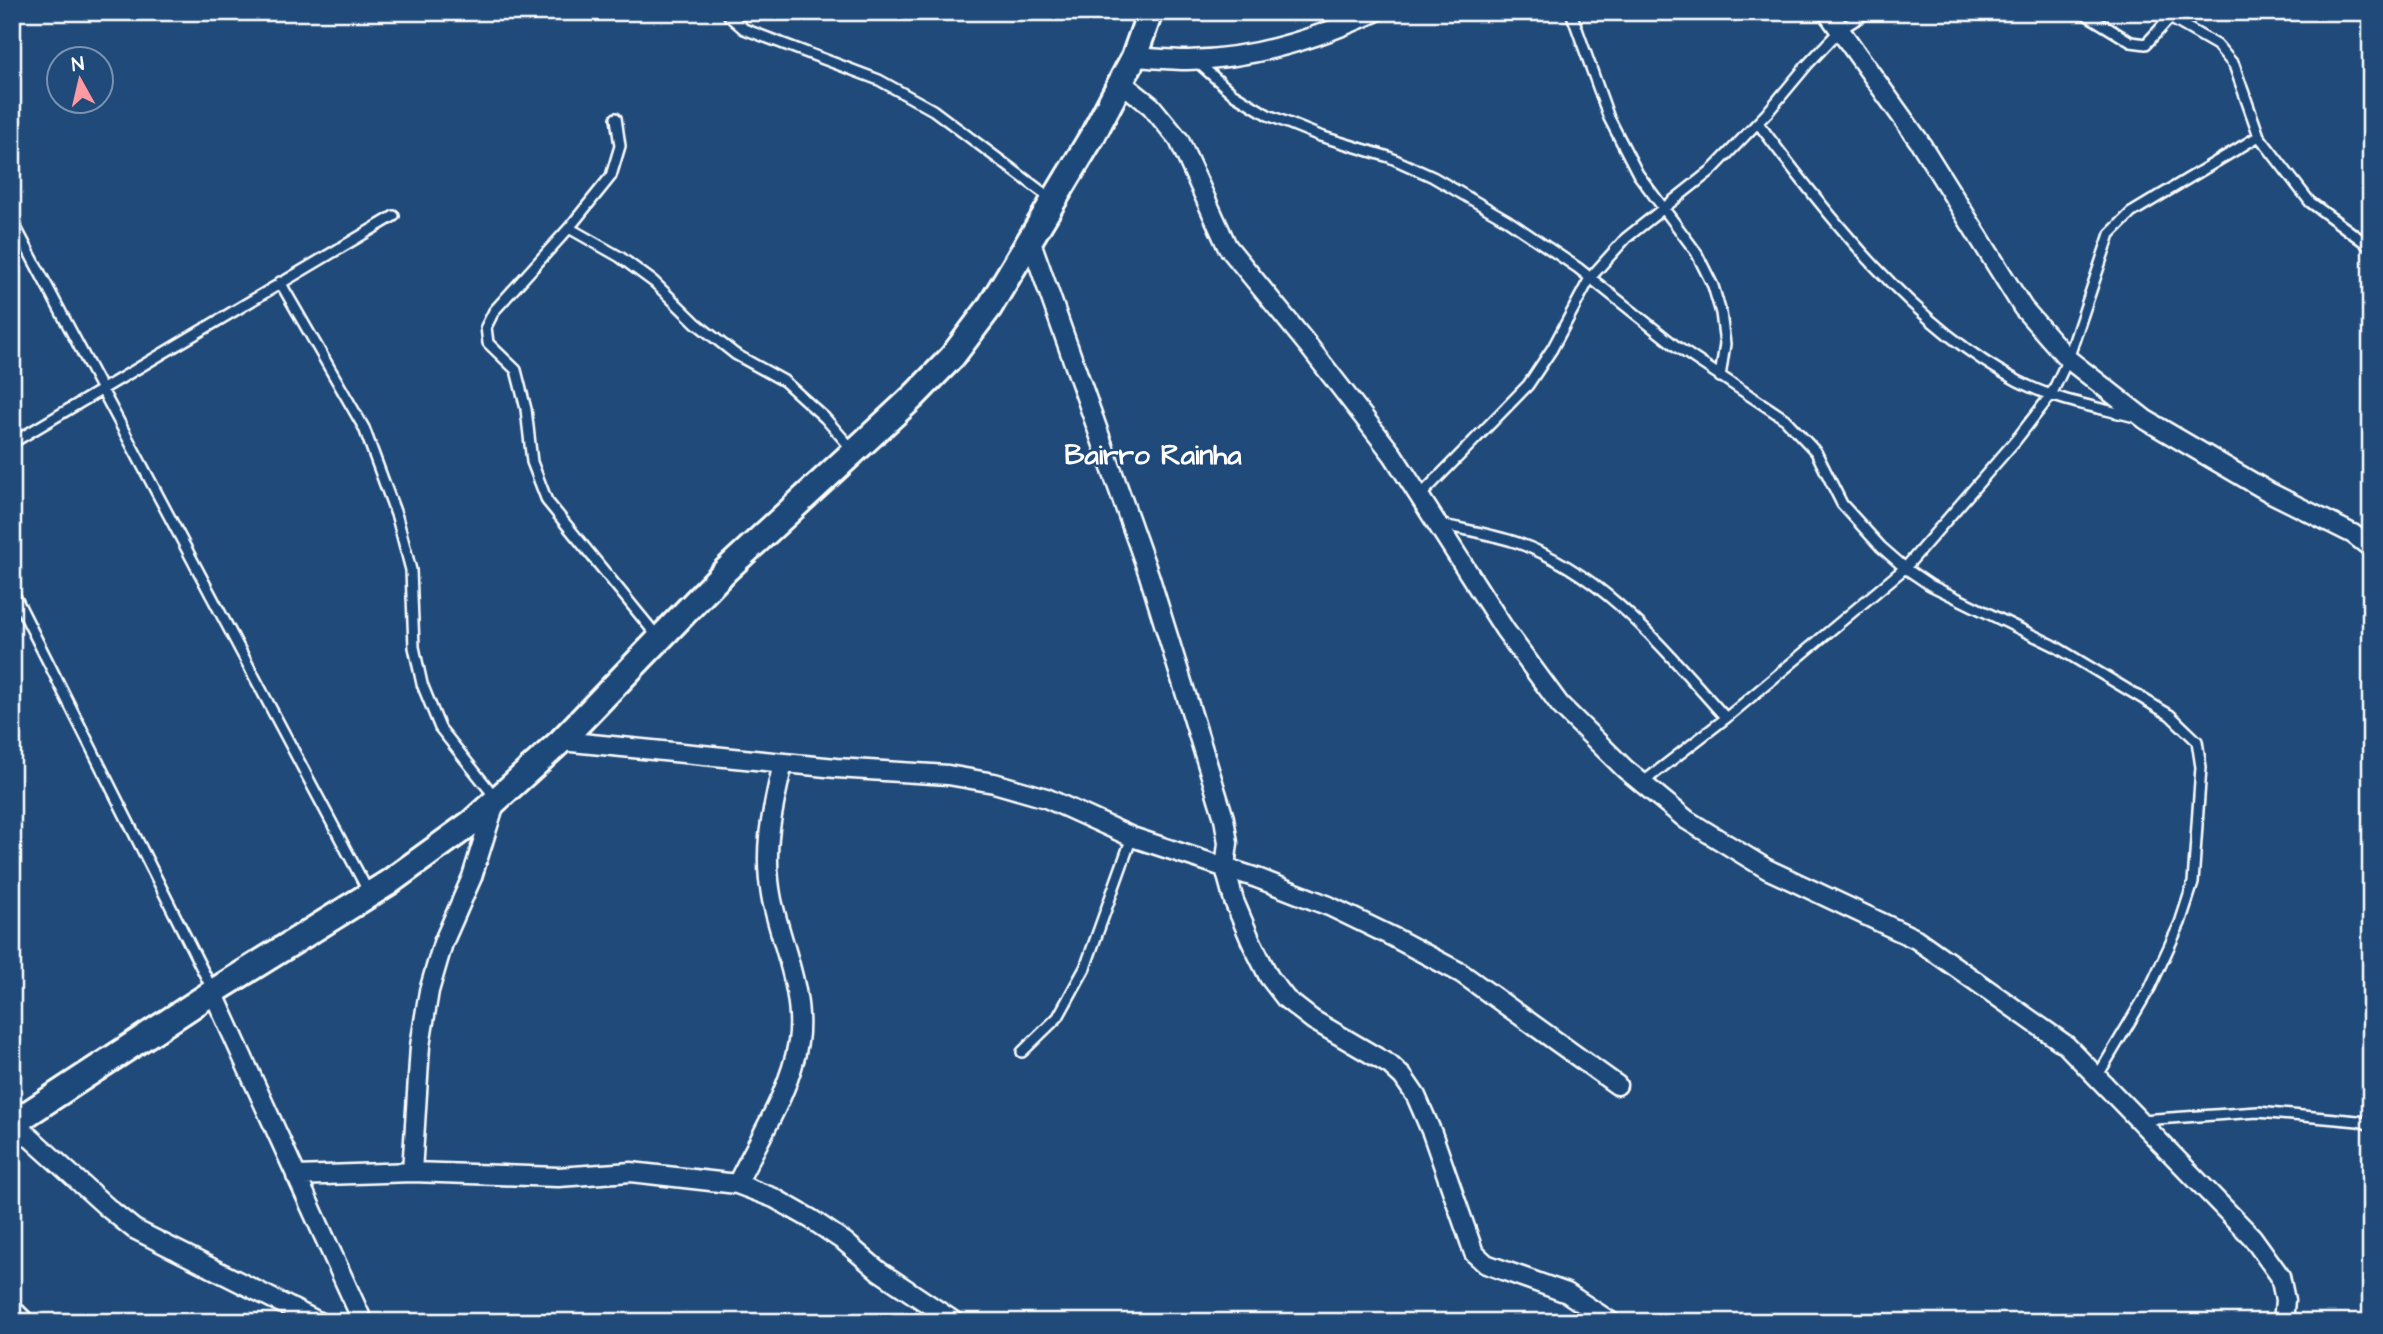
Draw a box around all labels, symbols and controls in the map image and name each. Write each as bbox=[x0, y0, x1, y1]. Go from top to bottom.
north arrow bbox=[46, 46, 116, 116]
text: N bbox=[70, 50, 86, 79]
district label: Bairro Rainha bbox=[1065, 436, 1242, 475]

